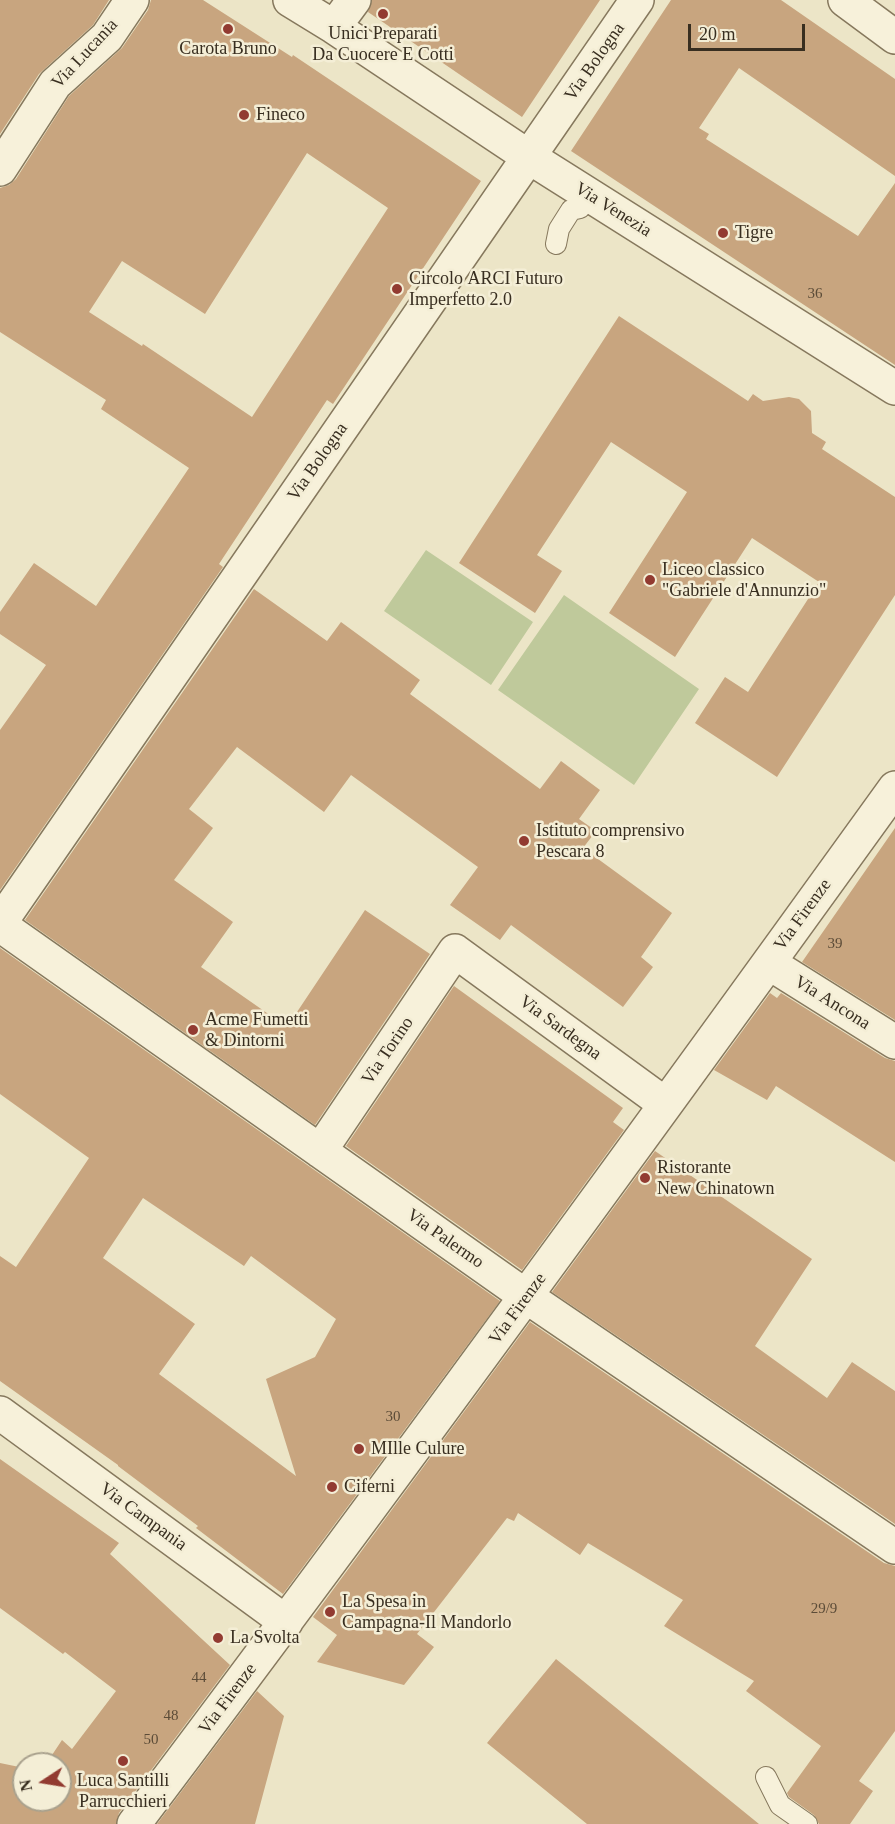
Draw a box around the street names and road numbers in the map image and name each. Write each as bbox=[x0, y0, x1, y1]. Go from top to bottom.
street label: Via Lucania bbox=[47, 15, 123, 93]
street label: Via Bologna bbox=[560, 19, 630, 105]
street label: Via Venezia bbox=[571, 178, 655, 242]
street label: Via Bologna bbox=[283, 419, 353, 505]
street label: Via Firenze bbox=[770, 875, 836, 955]
street label: Via Ancona bbox=[790, 971, 874, 1035]
street label: Via Sardegna bbox=[515, 991, 605, 1065]
street label: Via Torino bbox=[357, 1013, 419, 1089]
street label: Via Palermo bbox=[402, 1205, 488, 1273]
street label: Via Firenze bbox=[485, 1269, 551, 1349]
street label: Via Campania bbox=[95, 1478, 191, 1556]
street label: Via Firenze bbox=[194, 1659, 262, 1739]

